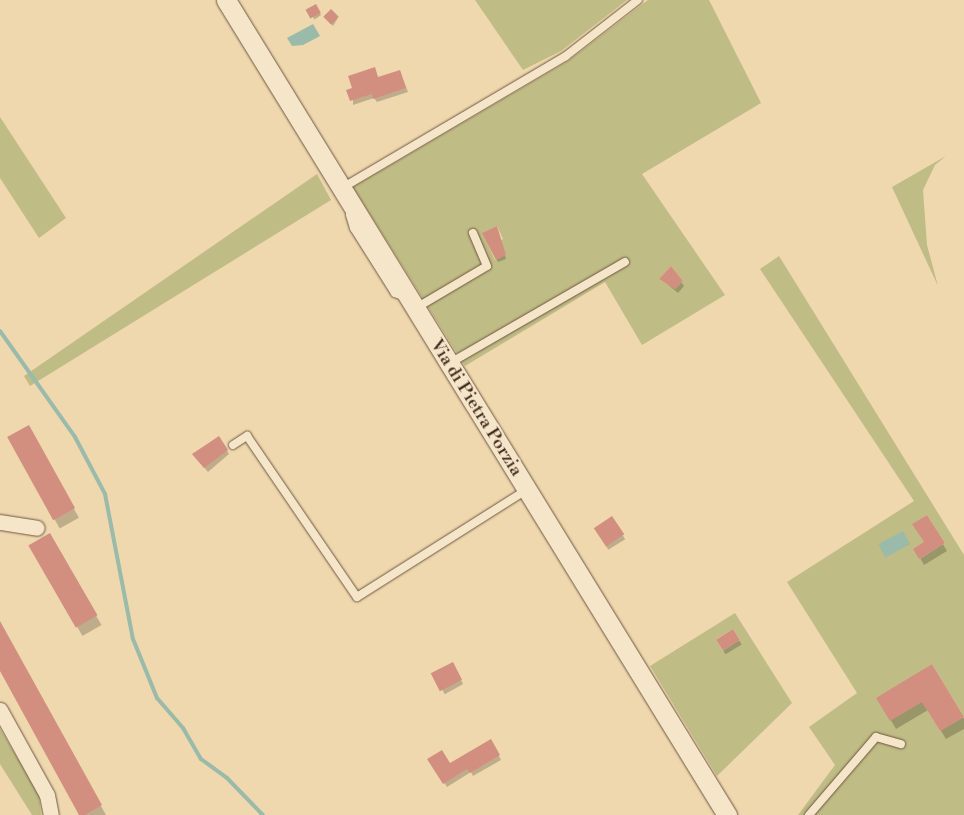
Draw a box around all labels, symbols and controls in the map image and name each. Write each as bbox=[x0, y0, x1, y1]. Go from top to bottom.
street label: Via di Pietra Porzia bbox=[425, 336, 527, 480]

